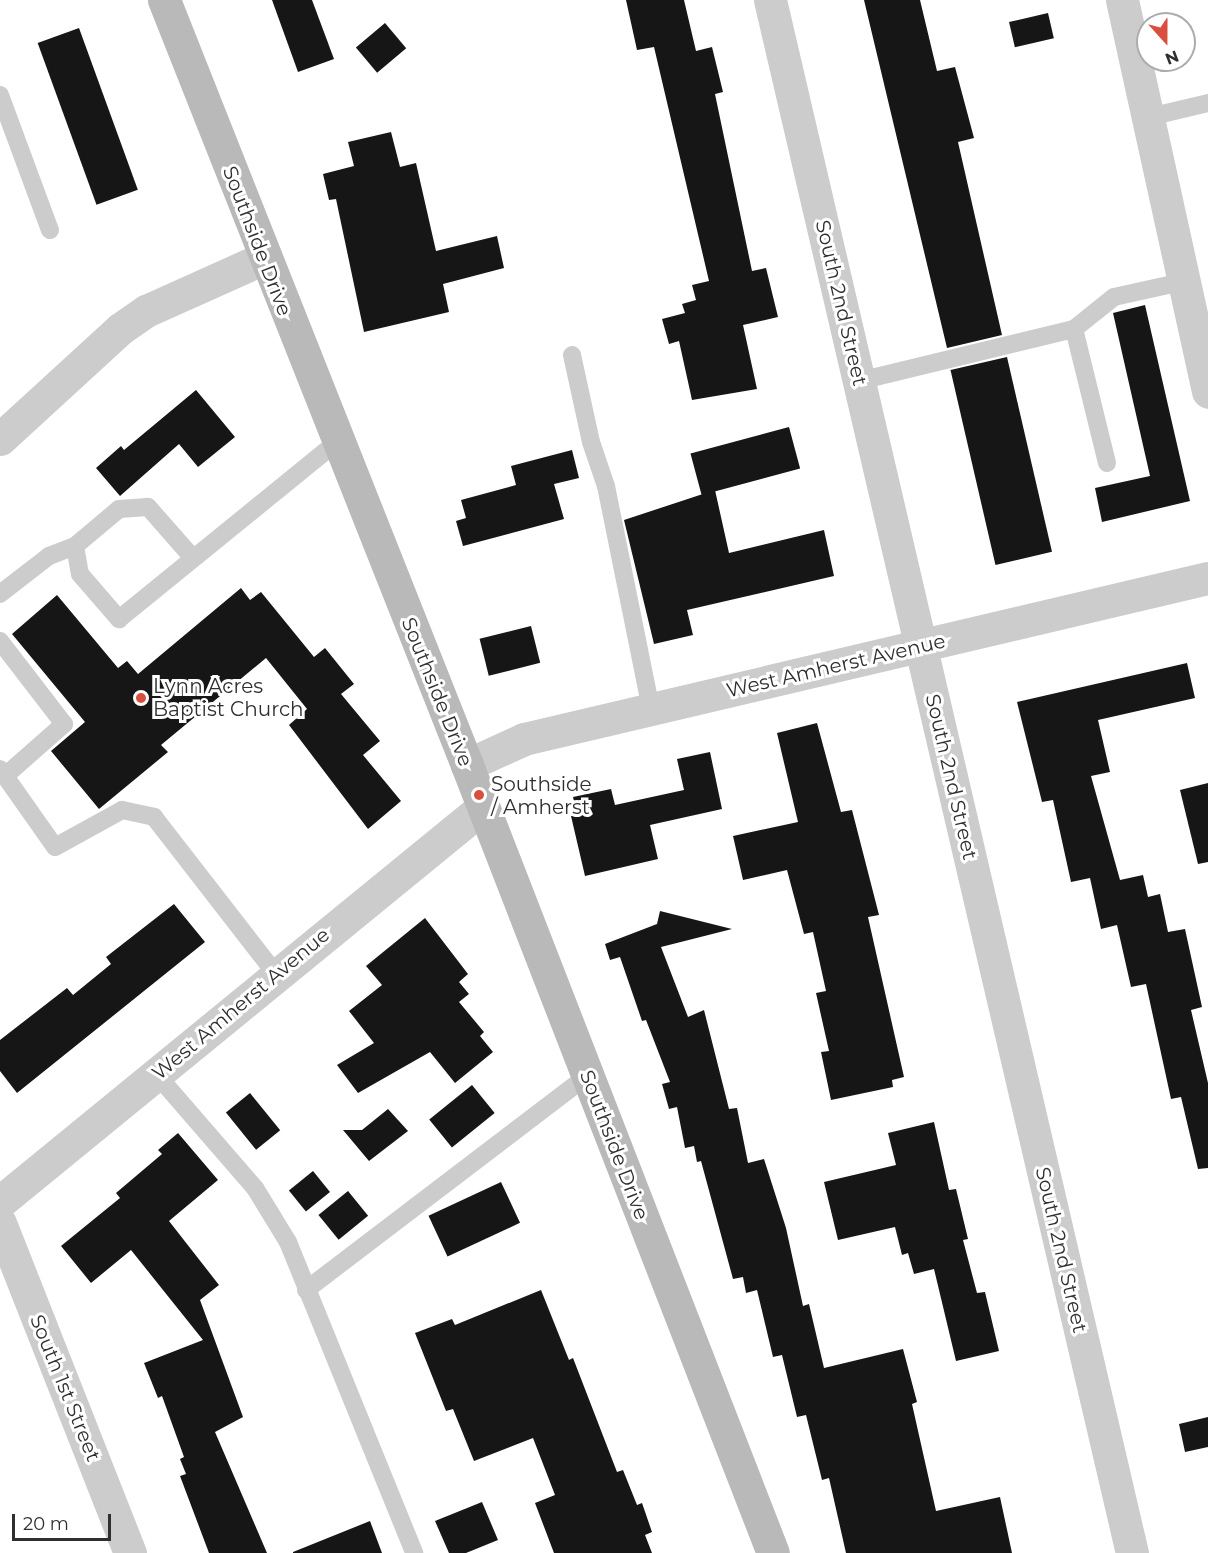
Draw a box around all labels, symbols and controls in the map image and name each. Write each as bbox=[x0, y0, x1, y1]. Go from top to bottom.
north arrow bbox=[1136, 12, 1196, 72]
text: N bbox=[1162, 46, 1181, 69]
street label: Southside Drive bbox=[217, 163, 297, 319]
street label: South 2nd Street bbox=[810, 218, 872, 388]
street label: Southside Drive bbox=[396, 614, 478, 770]
street label: West Amherst Avenue bbox=[724, 629, 948, 703]
place label: Lynn Acres Baptist Church bbox=[153, 674, 304, 721]
marker: Lynn Acres Baptist Church bbox=[134, 691, 148, 705]
street label: South 2nd Street bbox=[920, 692, 982, 862]
place label: Southside / Amherst bbox=[491, 772, 592, 819]
marker: Southside / Amherst bbox=[472, 788, 486, 802]
street label: West Amherst Avenue bbox=[147, 923, 335, 1085]
street label: Southside Drive bbox=[574, 1067, 654, 1223]
street label: South 2nd Street bbox=[1030, 1165, 1092, 1335]
street label: South 1st Street bbox=[25, 1311, 105, 1465]
scale bar bbox=[15, 1502, 114, 1540]
text: 20 m bbox=[23, 1513, 69, 1535]

